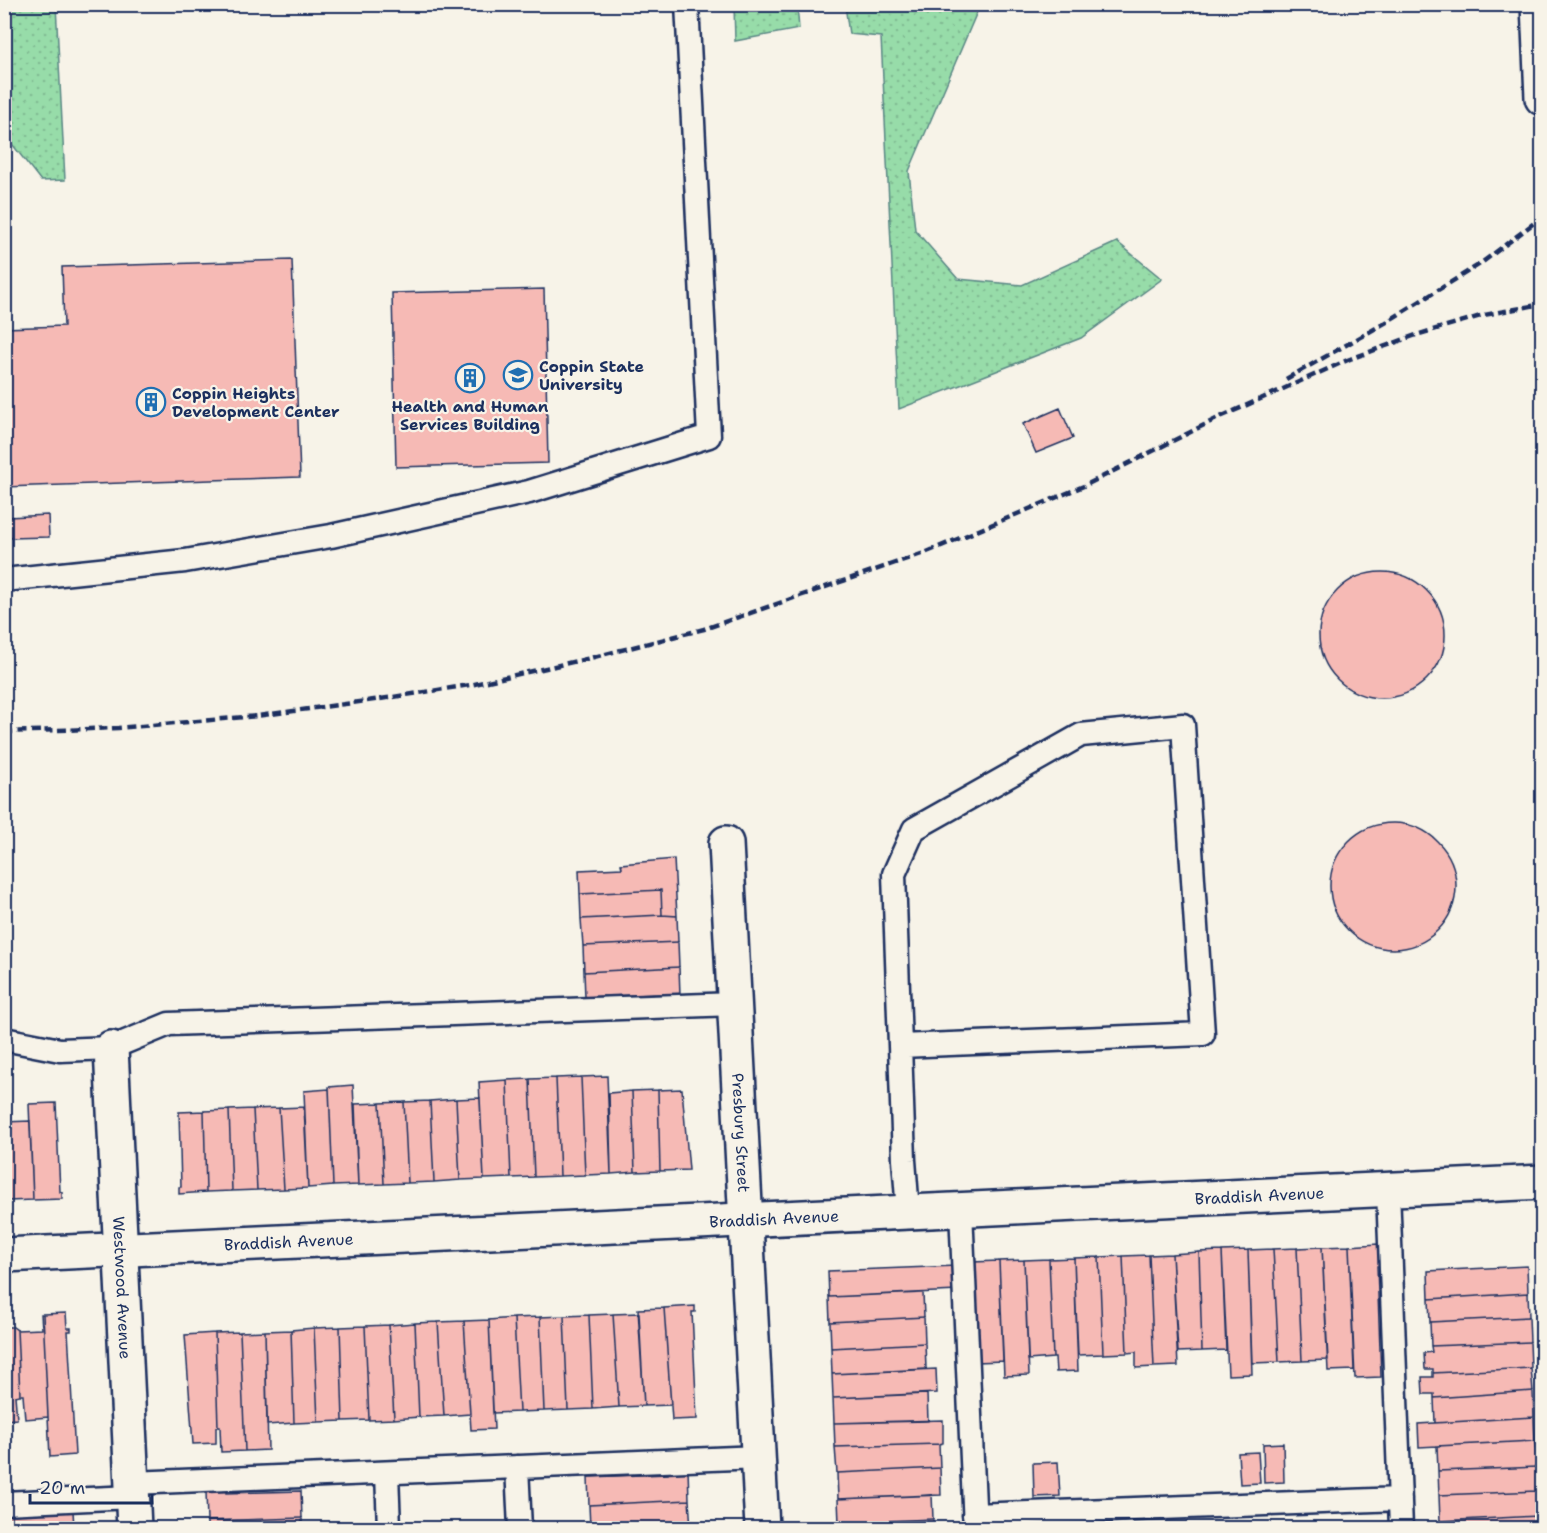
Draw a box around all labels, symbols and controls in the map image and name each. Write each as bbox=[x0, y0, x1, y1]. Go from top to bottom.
place label: Coppin State University bbox=[539, 356, 645, 395]
school or university icon: Coppin State University bbox=[502, 359, 534, 391]
building icon: Health and Human Services Building bbox=[454, 362, 486, 394]
place label: Coppin Heights Development Center bbox=[172, 383, 340, 422]
building icon: Coppin Heights Development Center bbox=[135, 386, 167, 418]
place label: Health and Human Services Building bbox=[392, 396, 549, 435]
street label: Presbury Street bbox=[727, 1072, 754, 1193]
street label: Braddish Avenue bbox=[1194, 1182, 1325, 1209]
street label: Braddish Avenue bbox=[709, 1205, 839, 1233]
street label: Westwood Avenue bbox=[108, 1216, 136, 1360]
street label: Braddish Avenue bbox=[223, 1228, 354, 1256]
scale bar bbox=[30, 1467, 152, 1505]
text: 20 m bbox=[39, 1476, 85, 1500]

